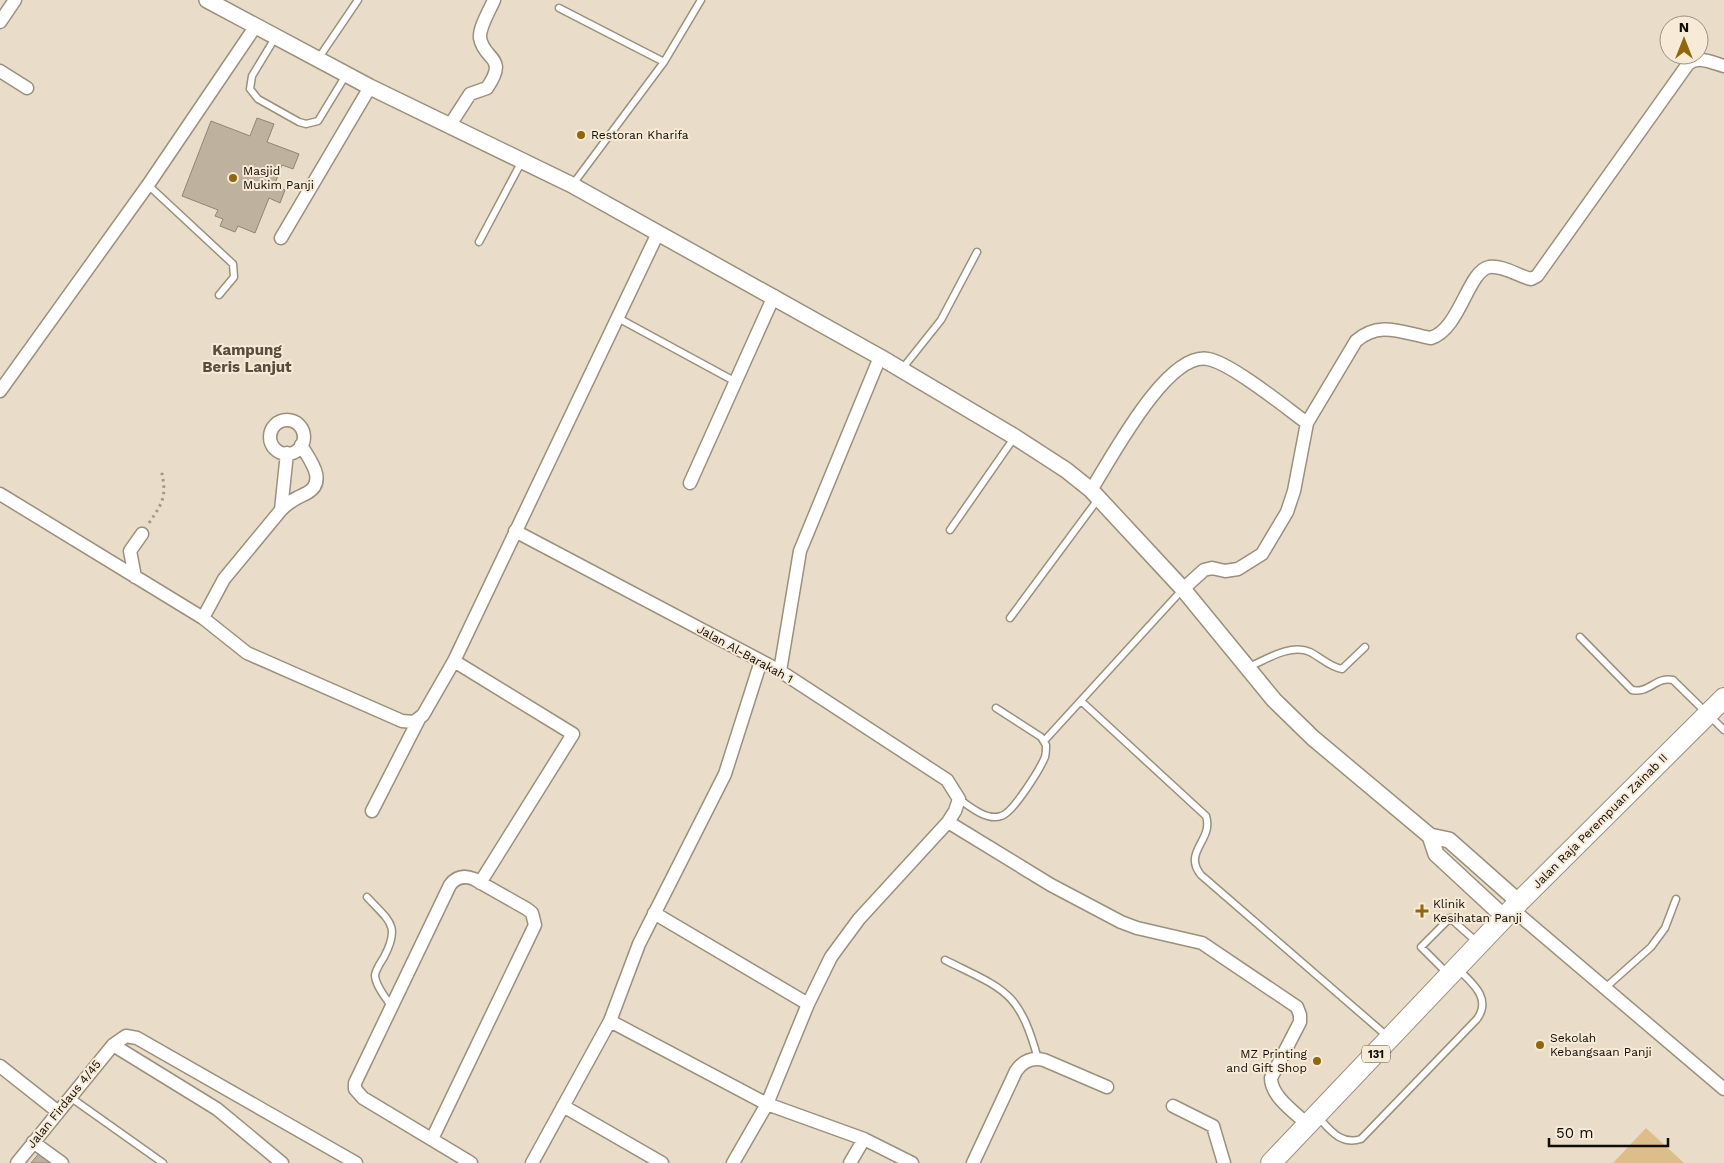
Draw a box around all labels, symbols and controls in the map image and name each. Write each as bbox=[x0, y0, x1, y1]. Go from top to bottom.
north arrow bbox=[1659, 15, 1709, 65]
text: N bbox=[1679, 19, 1689, 35]
place label: Restoran Kharifa bbox=[591, 128, 689, 142]
marker: Restoran Kharifa bbox=[575, 129, 587, 141]
place label: Masjid Mukim Panji bbox=[243, 164, 314, 192]
marker: Masjid Mukim Panji bbox=[227, 172, 239, 184]
district label: Kampung Beris Lanjut bbox=[202, 341, 292, 376]
street label: Jalan Al-Barakah 1 bbox=[695, 622, 795, 686]
street label: Jalan Raja Perempuan Zainab II bbox=[1530, 751, 1670, 891]
place label: Klinik Kesihatan Panji bbox=[1433, 897, 1522, 925]
marker: Klinik Kesihatan Panji bbox=[1415, 904, 1429, 918]
place label: Sekolah Kebangsaan Panji bbox=[1550, 1031, 1652, 1059]
marker: Sekolah Kebangsaan Panji bbox=[1534, 1039, 1546, 1051]
road number: 131 bbox=[1362, 1046, 1390, 1062]
place label: MZ Printing and Gift Shop bbox=[1226, 1047, 1308, 1075]
marker: MZ Printing and Gift Shop bbox=[1311, 1055, 1323, 1067]
street label: Jalan Firdaus 4/45 bbox=[24, 1057, 104, 1151]
scale bar bbox=[1549, 1116, 1668, 1148]
text: 50 m bbox=[1556, 1124, 1593, 1142]

